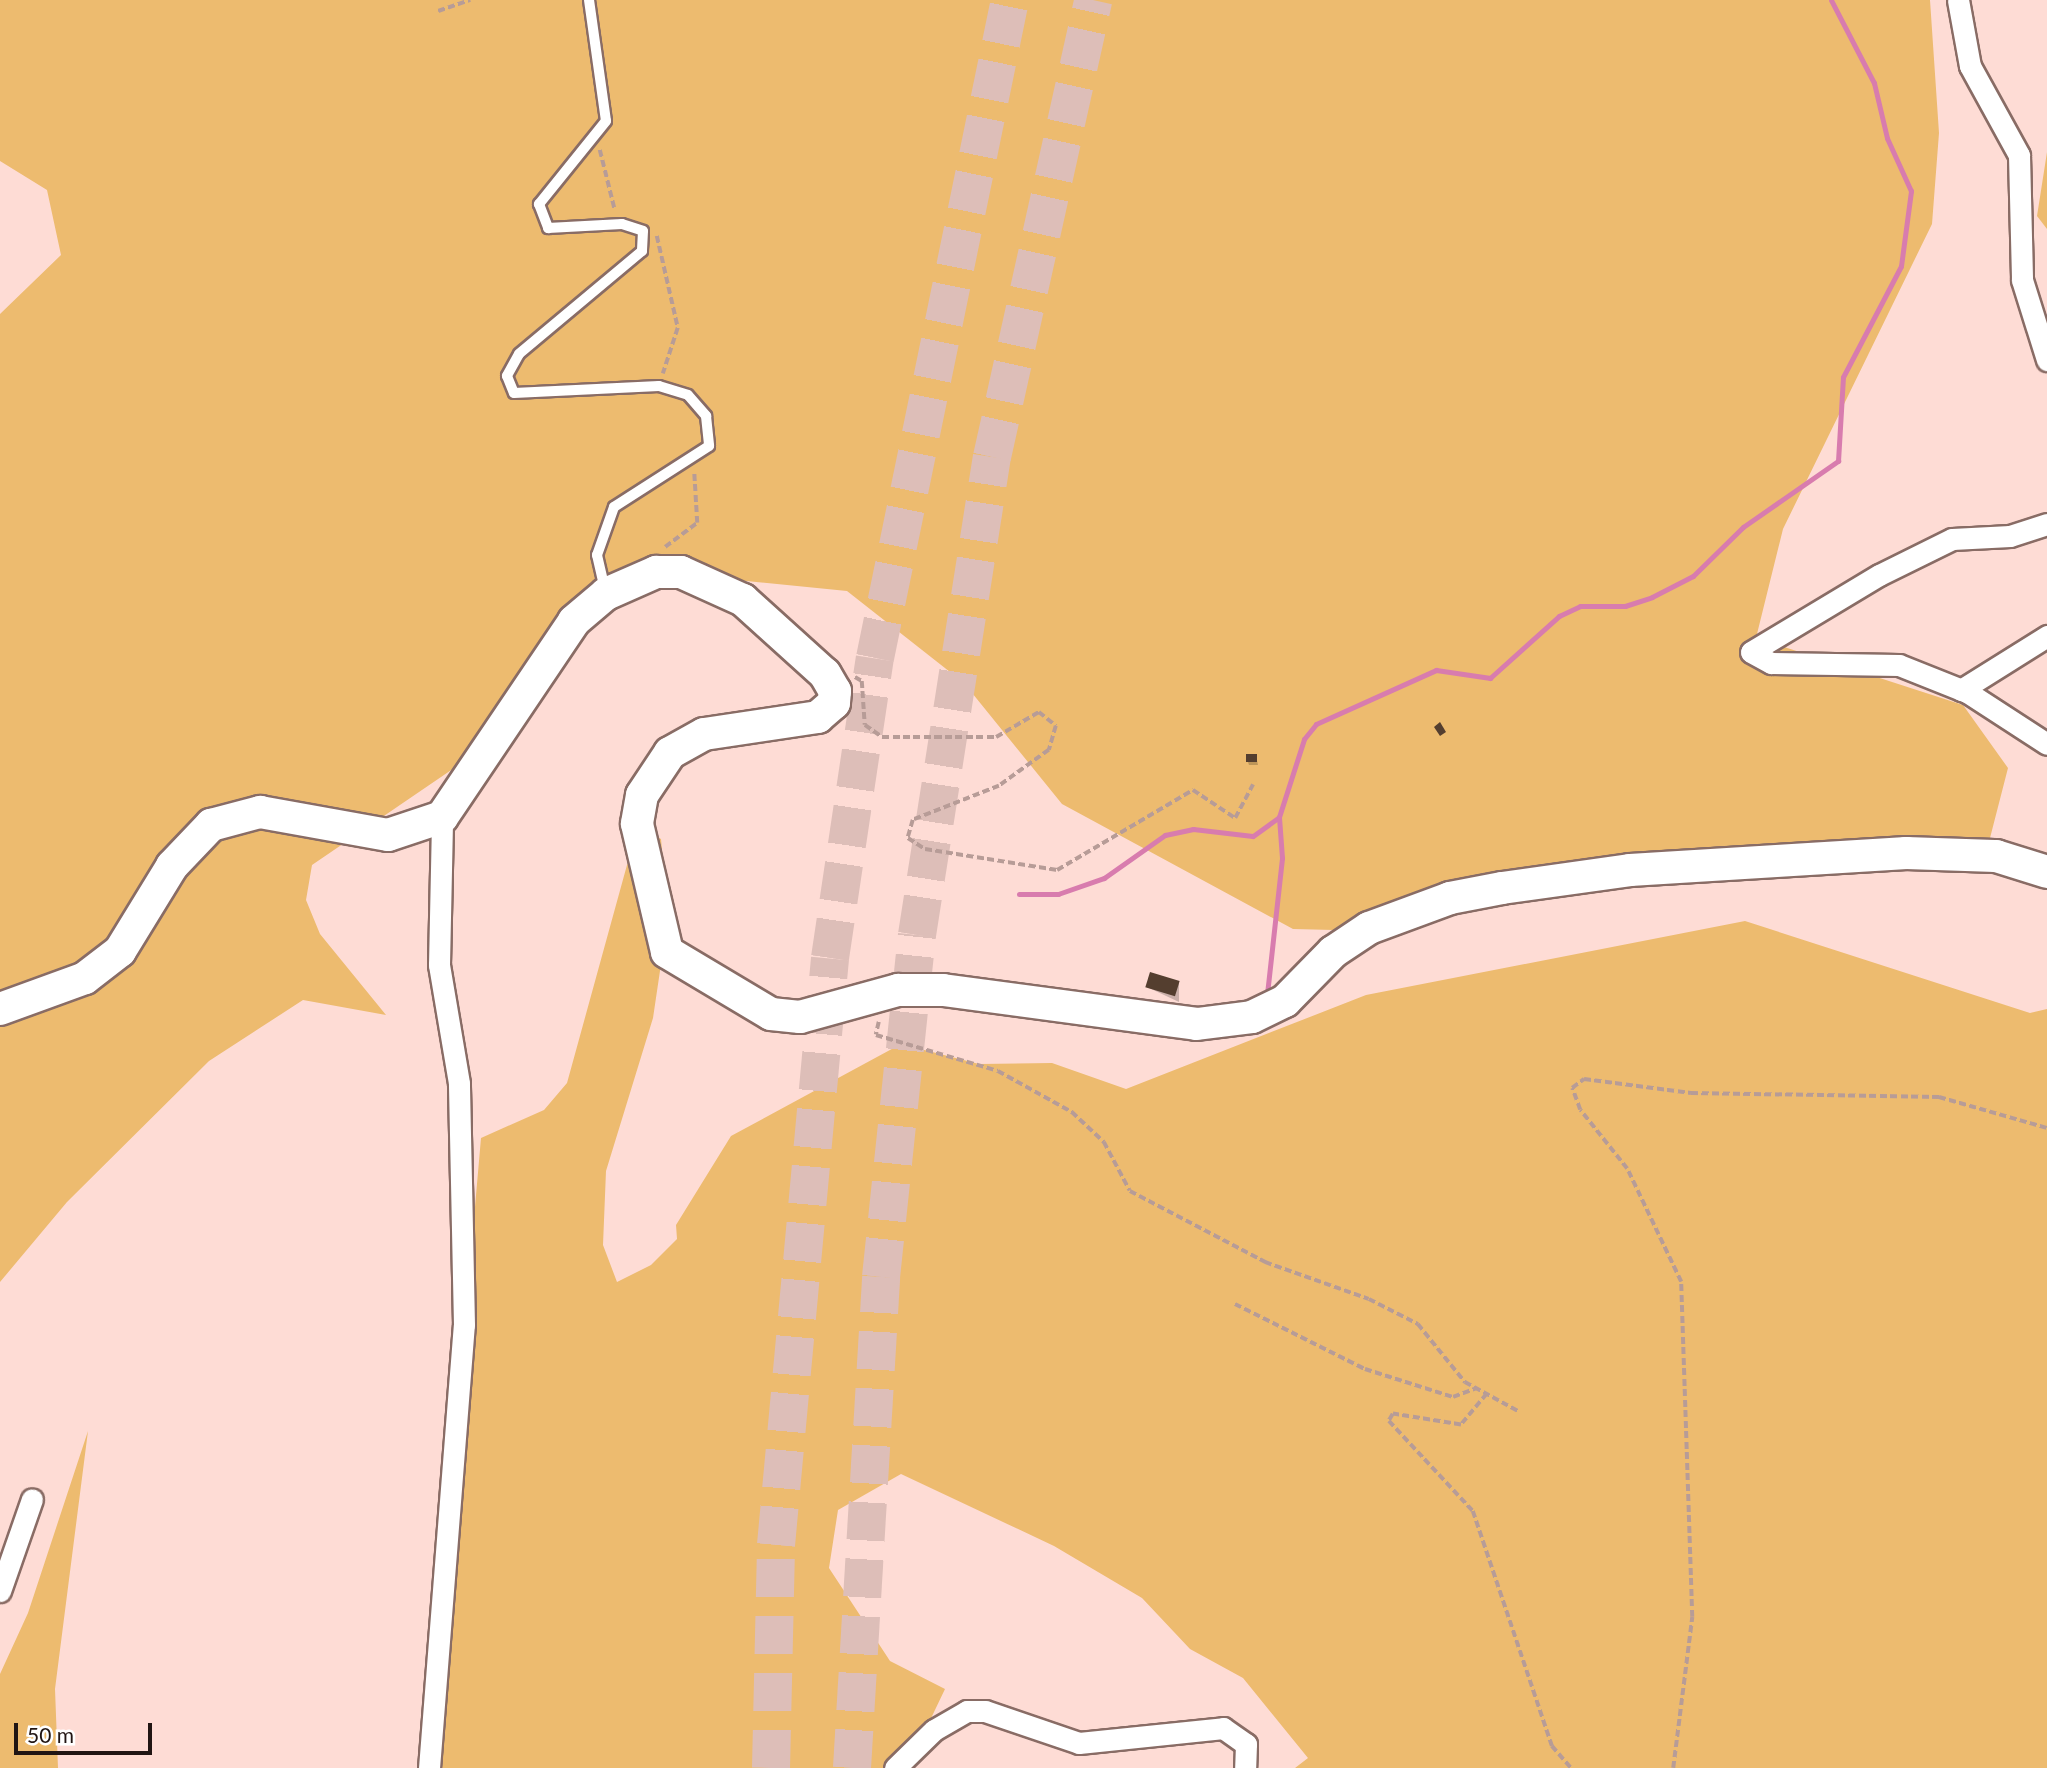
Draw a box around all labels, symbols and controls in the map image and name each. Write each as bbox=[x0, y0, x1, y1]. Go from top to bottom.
scale bar bbox=[18, 1708, 156, 1752]
text: 50 m bbox=[27, 1722, 74, 1747]

